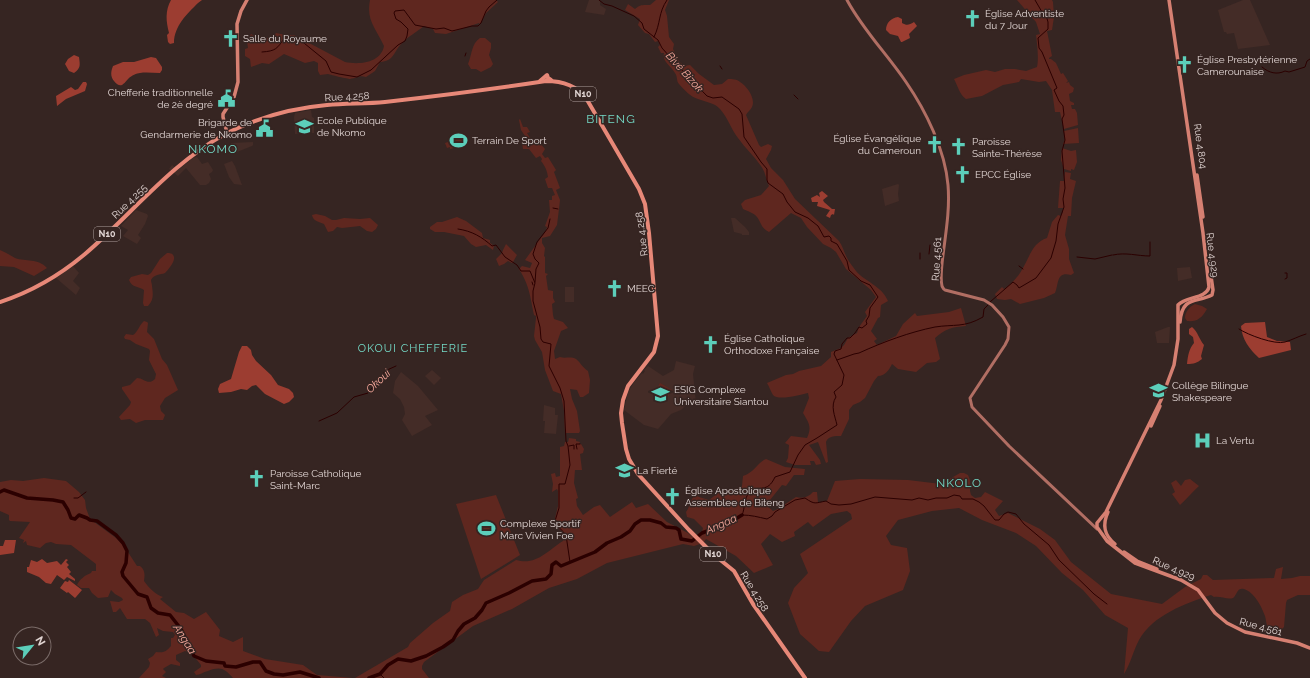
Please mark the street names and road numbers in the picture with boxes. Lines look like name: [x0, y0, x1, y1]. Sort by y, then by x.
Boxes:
road number: N10: [570, 87, 596, 101]
street label: Rue 4.258: [324, 90, 370, 103]
street label: Rue 4.804: [1192, 123, 1209, 170]
street label: Rue 4.255: [110, 182, 149, 221]
street label: Rue 4.258: [633, 211, 650, 257]
road number: N10: [94, 227, 120, 241]
street label: Rue 4.929: [1204, 232, 1221, 278]
street label: Rue 4.561: [930, 236, 943, 281]
road number: N10: [700, 547, 726, 561]
street label: Rue 4.929: [1151, 555, 1197, 582]
street label: Rue 4.258: [738, 569, 771, 613]
street label: Rue 4.561: [1238, 615, 1284, 638]

